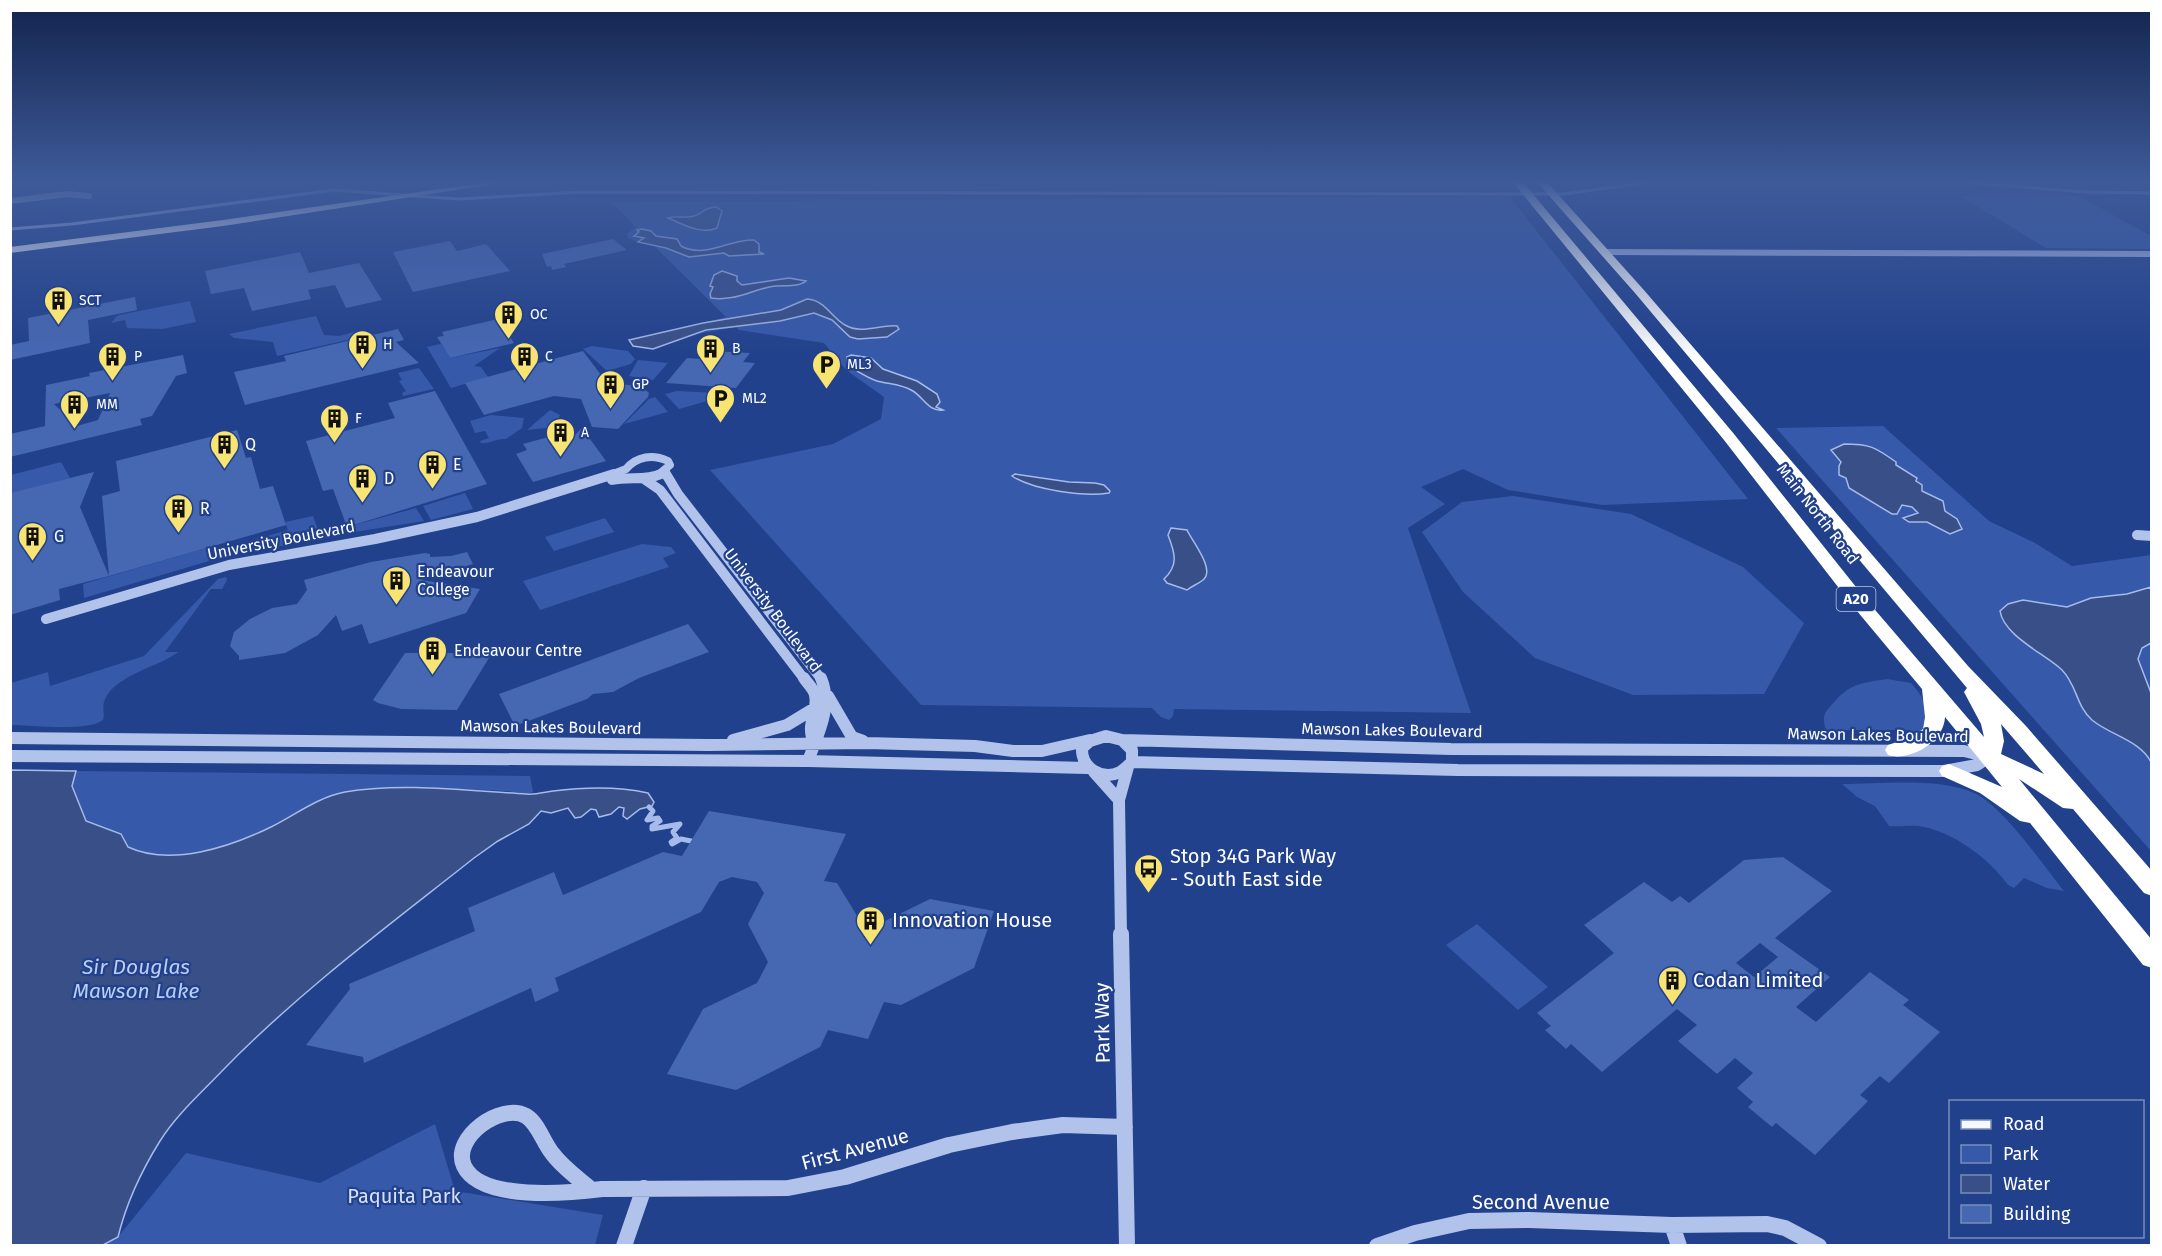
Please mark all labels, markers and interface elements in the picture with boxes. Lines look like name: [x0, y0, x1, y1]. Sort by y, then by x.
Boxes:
building icon: SCT: [42, 284, 74, 326]
place label: SCT: [79, 292, 102, 309]
building icon: OC: [493, 298, 525, 340]
place label: OC: [530, 306, 548, 323]
building icon: H: [346, 328, 378, 370]
building icon: B: [695, 332, 727, 374]
place label: H: [383, 336, 393, 353]
building icon: P: [97, 340, 129, 382]
building icon: C: [508, 340, 540, 382]
place label: B: [732, 340, 741, 357]
place label: P: [134, 348, 142, 365]
place label: C: [545, 348, 553, 365]
parking icon: ML3: [810, 348, 842, 390]
place label: ML3: [847, 356, 872, 373]
building icon: GP: [595, 368, 627, 410]
place label: GP: [632, 376, 649, 393]
parking icon: ML2: [705, 382, 737, 424]
building icon: MM: [59, 388, 91, 430]
place label: ML2: [742, 390, 767, 407]
place label: MM: [96, 396, 118, 413]
building icon: F: [318, 402, 350, 444]
place label: F: [355, 410, 362, 427]
building icon: A: [544, 416, 576, 458]
place label: A: [581, 424, 589, 441]
building icon: Q: [208, 428, 240, 470]
place label: Q: [245, 435, 256, 454]
building icon: E: [416, 448, 448, 490]
place label: E: [453, 455, 462, 474]
street label: Main North Road: [1773, 460, 1863, 568]
building icon: D: [347, 462, 379, 504]
place label: D: [384, 469, 394, 488]
building icon: R: [163, 492, 195, 534]
place label: R: [200, 499, 210, 518]
street label: University Boulevard: [206, 516, 356, 564]
building icon: G: [17, 520, 49, 562]
place label: G: [54, 527, 64, 546]
street label: University Boulevard: [720, 544, 826, 676]
place label: Endeavour College: [417, 562, 495, 599]
building icon: Endeavour College: [380, 564, 412, 606]
road number: A20: [1836, 587, 1876, 611]
building icon: Endeavour Centre: [417, 634, 449, 676]
place label: Endeavour Centre: [454, 641, 582, 660]
street label: Mawson Lakes Boulevard: [460, 716, 642, 738]
street label: Mawson Lakes Boulevard: [1301, 719, 1483, 741]
street label: Mawson Lakes Boulevard: [1787, 724, 1969, 746]
place label: Stop 34G Park Way - South East side: [1170, 844, 1336, 891]
bus stop icon: Stop 34G Park Way - South East side: [1133, 852, 1165, 894]
building icon: Innovation House: [855, 904, 887, 946]
place label: Innovation House: [892, 908, 1052, 932]
water label: Sir Douglas Mawson Lake: [73, 954, 199, 1004]
building icon: Codan Limited: [1656, 964, 1688, 1006]
place label: Codan Limited: [1693, 968, 1824, 992]
street label: Park Way: [1089, 982, 1115, 1064]
legend: [1949, 1100, 2144, 1238]
text: Road: [2003, 1113, 2045, 1135]
street label: First Avenue: [799, 1123, 911, 1175]
text: Park: [2003, 1143, 2039, 1165]
text: Water: [2003, 1173, 2050, 1195]
park label: Paquita Park: [347, 1184, 461, 1208]
street label: Second Avenue: [1472, 1190, 1610, 1214]
text: Building: [2003, 1203, 2071, 1225]

